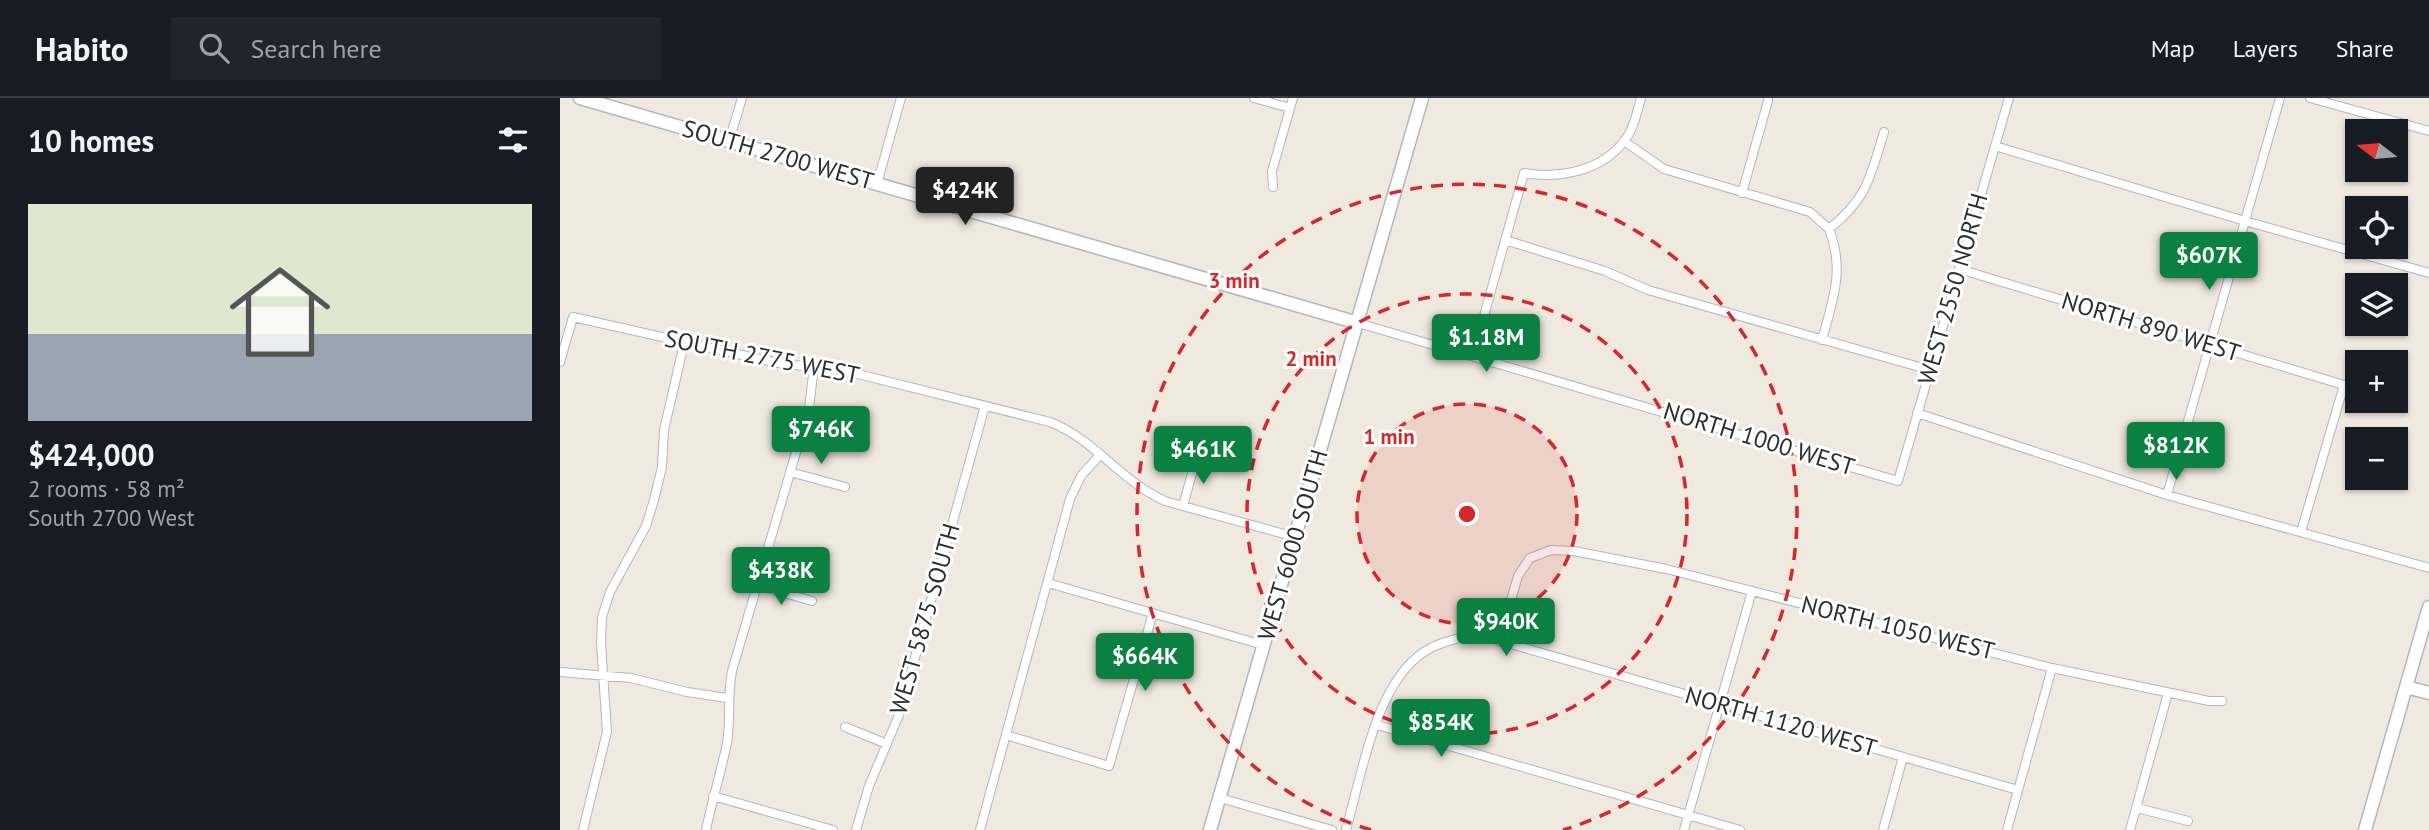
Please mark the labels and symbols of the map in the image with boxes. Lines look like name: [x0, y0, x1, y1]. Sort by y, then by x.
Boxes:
street label: SOUTH 2700 WEST: [679, 112, 877, 197]
north arrow: [2345, 119, 2408, 182]
pin: $424K: [916, 167, 1014, 227]
street label: WEST 2550 NORTH: [1910, 190, 1995, 388]
pin: $607K: [2160, 232, 2258, 292]
text: 3 min: [1208, 267, 1260, 294]
street label: NORTH 890 WEST: [2058, 285, 2244, 368]
pin: $1.18M: [1429, 314, 1543, 374]
street label: SOUTH 2775 WEST: [662, 322, 862, 391]
text: 2 min: [1285, 345, 1337, 372]
street label: NORTH 1000 WEST: [1660, 395, 1859, 482]
pin: $746K: [772, 406, 870, 466]
pin: $812K: [2127, 422, 2225, 482]
text: 1 min: [1363, 423, 1415, 450]
pin: $461K: [1154, 426, 1252, 486]
street label: WEST 6000 SOUTH: [1250, 446, 1335, 644]
centre of rings: [1455, 502, 1479, 526]
street label: WEST 5875 SOUTH: [882, 520, 967, 718]
pin: $438K: [732, 547, 830, 607]
street label: NORTH 1050 WEST: [1798, 588, 1998, 667]
pin: $940K: [1457, 598, 1555, 658]
pin: $664K: [1096, 634, 1194, 693]
street label: NORTH 1120 WEST: [1682, 679, 1881, 764]
pin: $854K: [1392, 700, 1490, 759]

